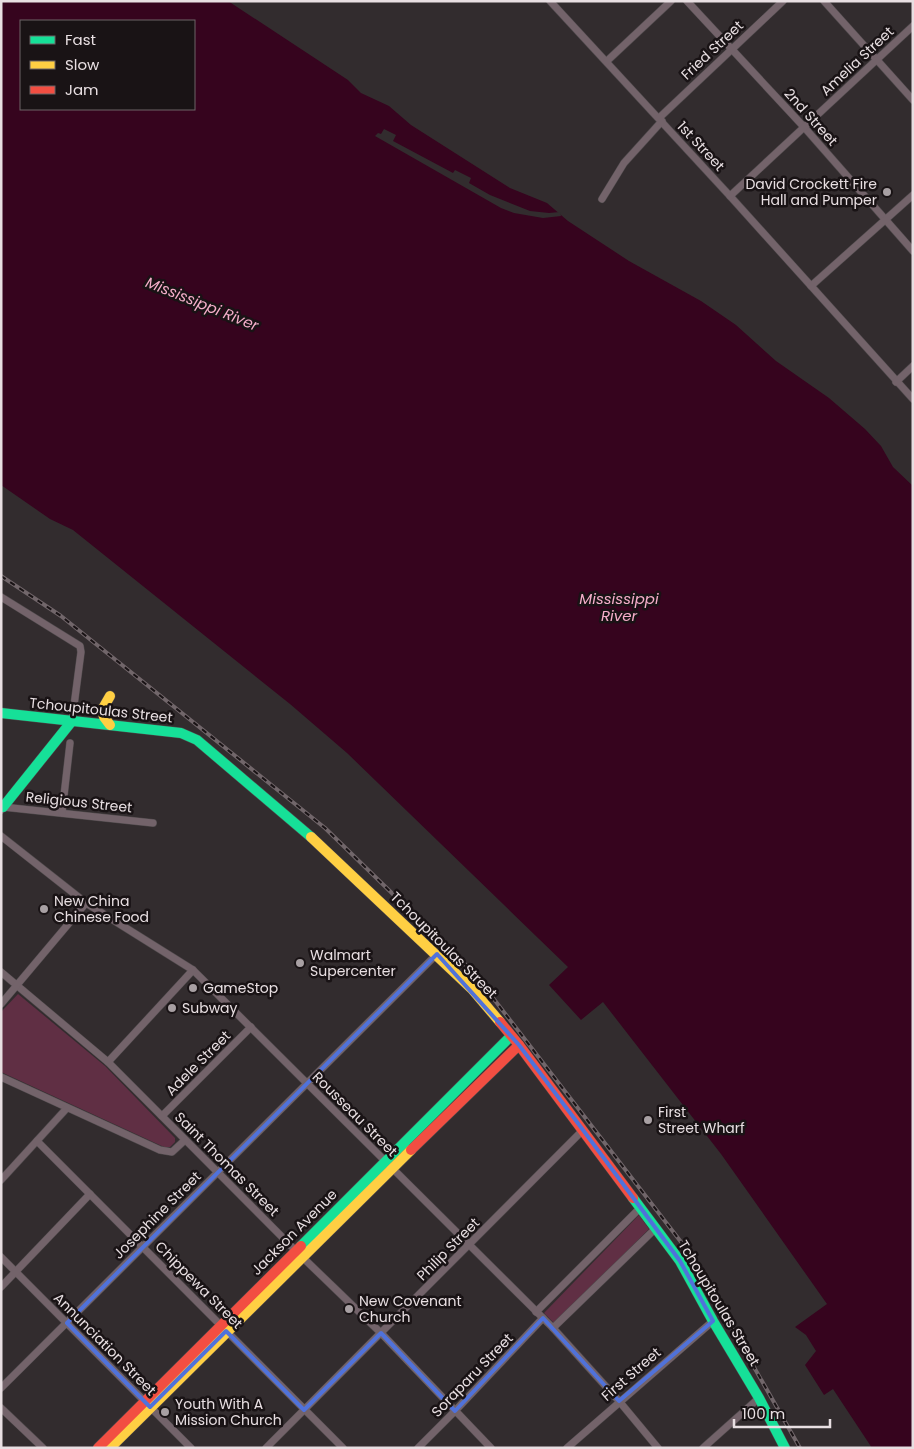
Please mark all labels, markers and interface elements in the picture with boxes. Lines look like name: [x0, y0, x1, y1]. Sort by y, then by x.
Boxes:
street label: Fried Street: [676, 16, 748, 84]
legend: [20, 20, 195, 110]
street label: Amelia Street: [816, 22, 898, 100]
text: Fast: [65, 29, 96, 50]
text: Slow: [65, 54, 100, 75]
text: Jam: [65, 79, 99, 100]
street label: 2nd Street: [780, 84, 842, 150]
street label: 1st Street: [673, 117, 729, 175]
place label: David Crockett Fire Hall and Pumper: [745, 174, 877, 210]
marker: David Crockett Fire Hall and Pumper: [881, 186, 893, 198]
water label: Mississippi River: [143, 271, 262, 336]
water label: Mississippi River: [579, 588, 659, 626]
street label: Tchoupitoulas Street: [28, 693, 174, 727]
street label: Religious Street: [25, 786, 133, 818]
street label: Tchoupitoulas Street: [386, 887, 502, 1003]
place label: New China Chinese Food: [54, 891, 149, 927]
marker: New China Chinese Food: [38, 903, 50, 915]
place label: Walmart Supercenter: [310, 945, 396, 981]
marker: Walmart Supercenter: [294, 957, 306, 969]
place label: GameStop: [203, 978, 278, 998]
marker: GameStop: [187, 982, 199, 994]
place label: Subway: [182, 998, 238, 1018]
marker: Subway: [166, 1002, 178, 1014]
street label: Adele Street: [161, 1026, 235, 1100]
street label: Rousseau Street: [308, 1067, 402, 1161]
place label: First Street Wharf: [658, 1102, 745, 1138]
street label: Saint Thomas Street: [170, 1107, 284, 1221]
marker: First Street Wharf: [642, 1114, 654, 1126]
street label: Josephine Street: [109, 1167, 205, 1263]
street label: Jackson Avenue: [247, 1184, 342, 1279]
street label: Philip Street: [412, 1213, 484, 1285]
street label: Tchoupitoulas Street: [673, 1236, 765, 1370]
street label: Chippewa Street: [151, 1237, 247, 1333]
street label: Annunciation Street: [49, 1288, 161, 1400]
place label: New Covenant Church: [359, 1291, 462, 1327]
marker: New Covenant Church: [343, 1303, 355, 1315]
street label: Soraparu Street: [427, 1329, 517, 1421]
street label: First Street: [597, 1343, 665, 1405]
place label: Youth With A Mission Church: [175, 1394, 282, 1430]
scale bar: [734, 1396, 830, 1428]
text: 100 m: [742, 1403, 785, 1424]
marker: Youth With A Mission Church: [159, 1406, 171, 1418]

